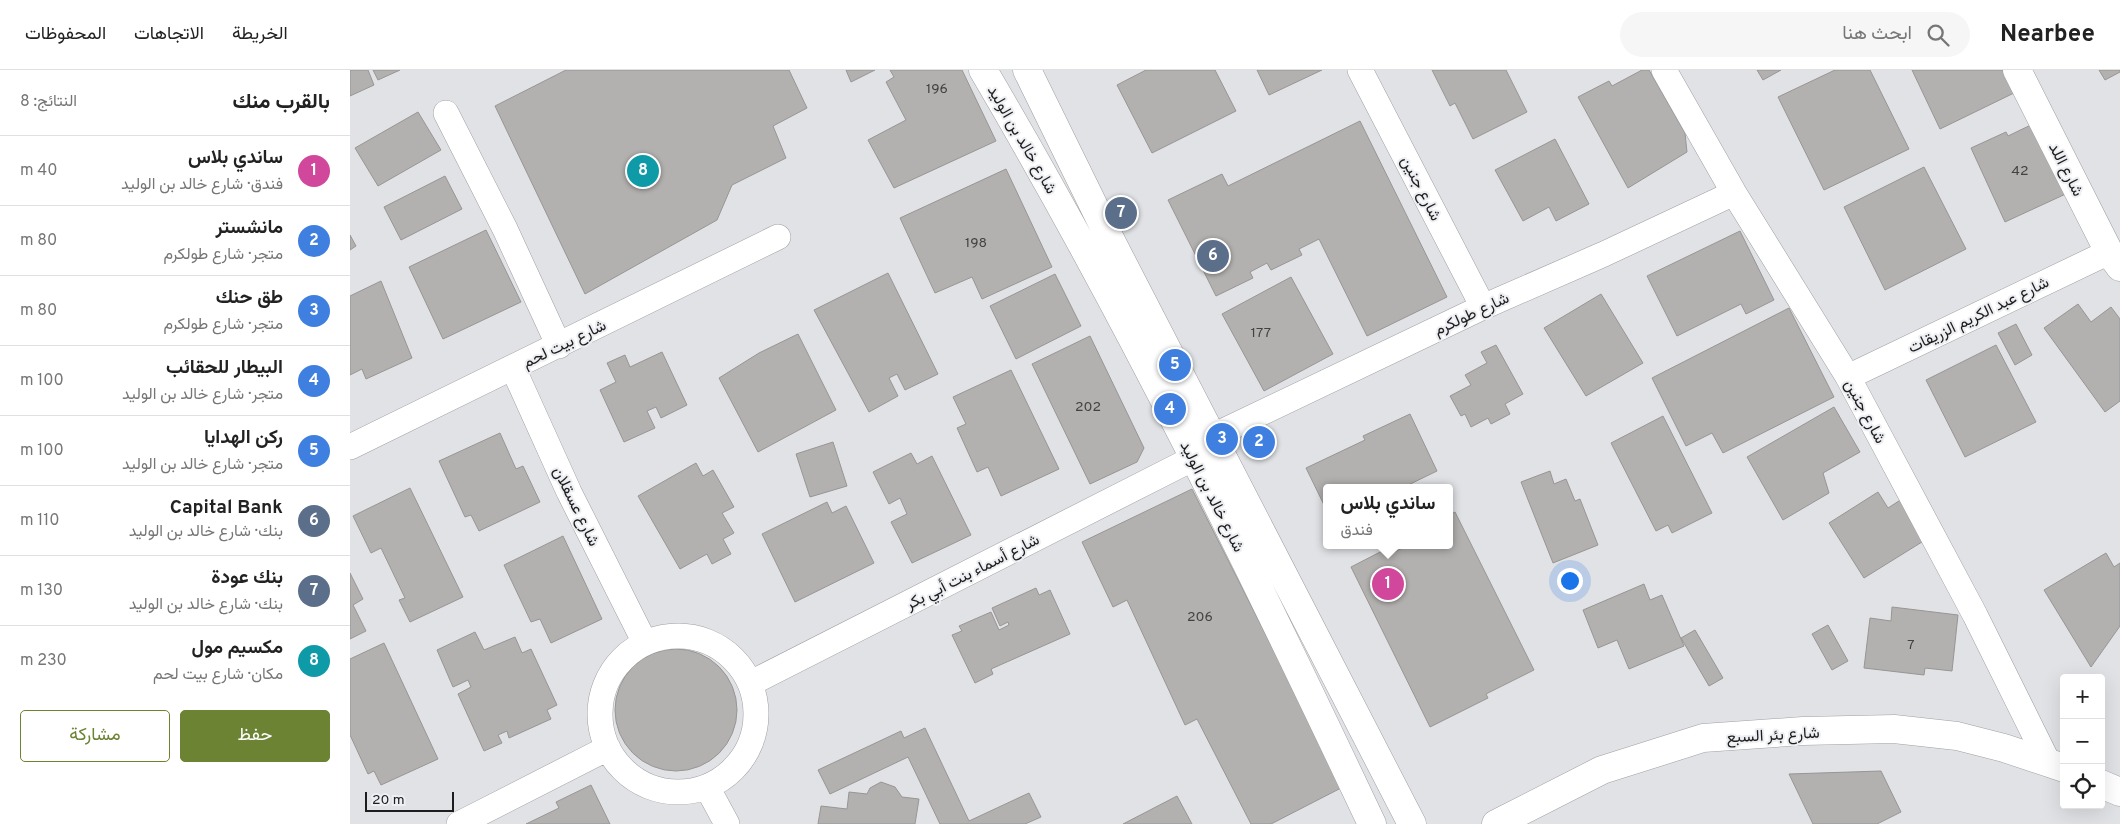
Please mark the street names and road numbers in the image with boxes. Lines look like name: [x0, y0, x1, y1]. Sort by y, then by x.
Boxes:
street label: شارع خالد بن الوليد: [982, 82, 1060, 198]
street label: شارع اللد: [2043, 140, 2087, 200]
street label: شارع جنين: [1395, 153, 1445, 225]
street label: شارع عبد الكريم الزريقات: [1905, 273, 2053, 359]
street label: شارع طولكرم: [1431, 289, 1513, 341]
street label: شارع بيت لحم: [520, 316, 610, 374]
street label: شارع جنين: [1839, 376, 1889, 448]
street label: شارع خالد بن الوليد: [1175, 438, 1248, 556]
street label: شارع عسقلان: [547, 464, 603, 550]
street label: شارع أسماء بنت أبي بكر: [902, 530, 1044, 617]
street label: شارع بئر السبع: [1726, 724, 1820, 748]

